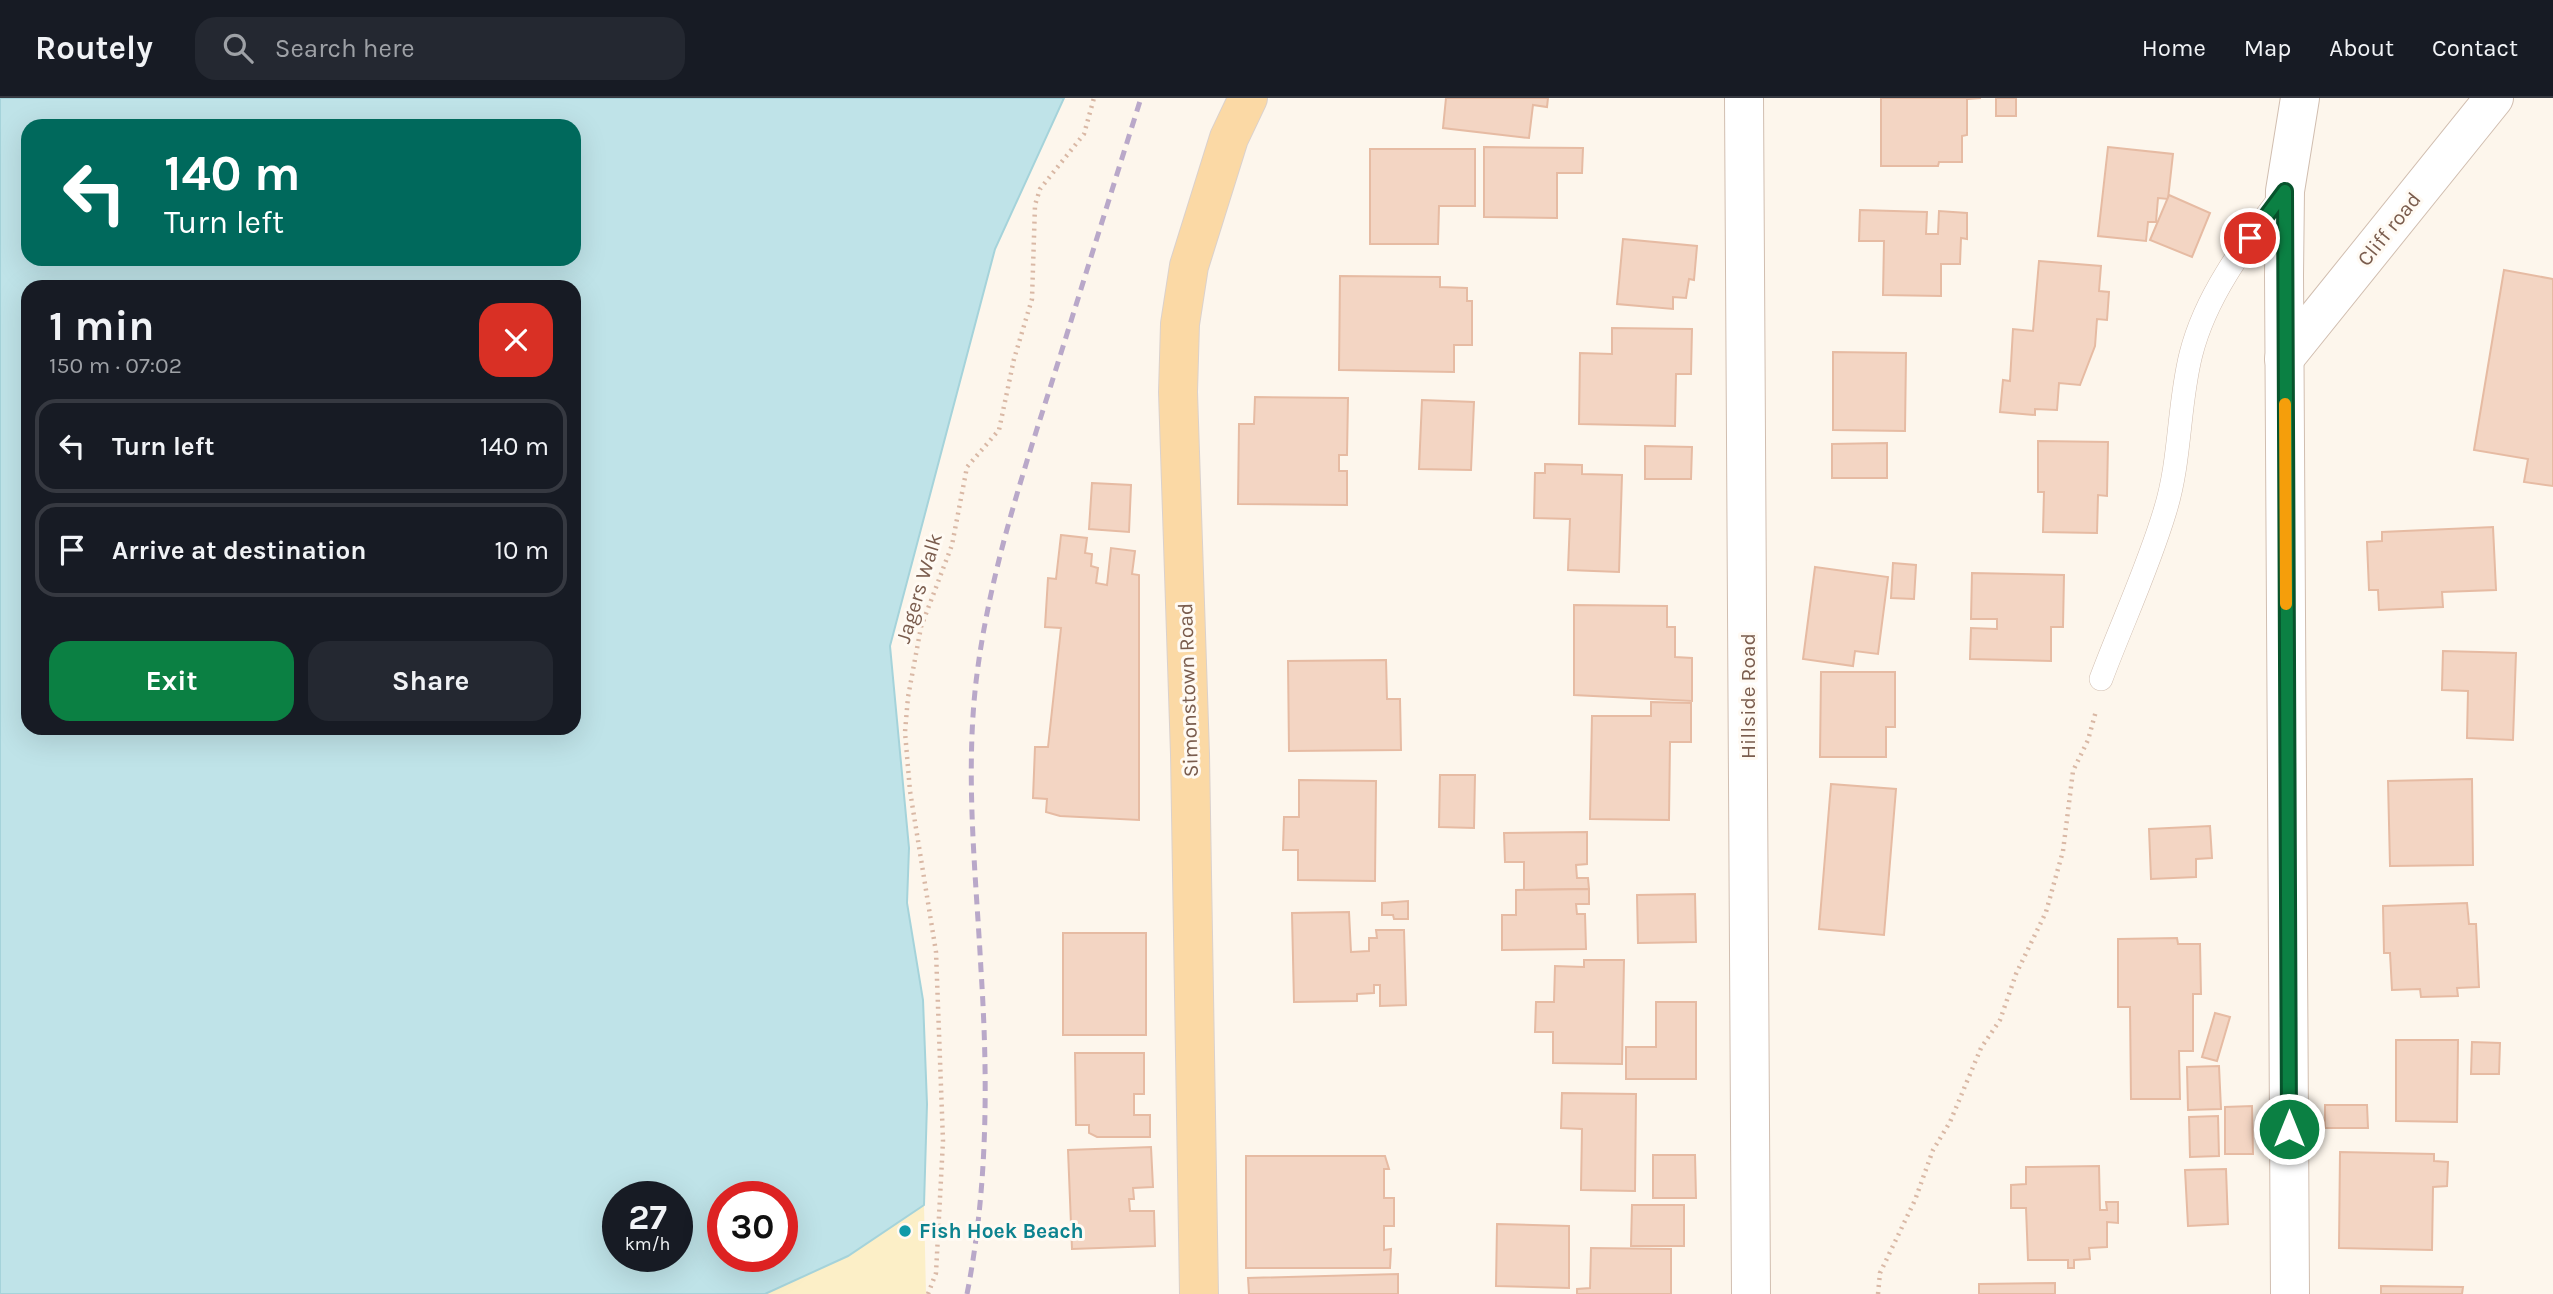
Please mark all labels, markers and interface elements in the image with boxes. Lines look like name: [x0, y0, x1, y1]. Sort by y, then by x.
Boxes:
search box: [195, 17, 685, 80]
text: Routely: [35, 29, 153, 67]
icon: search: [219, 29, 257, 67]
text: Search here: [275, 33, 415, 64]
text: Home: [2142, 34, 2206, 62]
text: Map: [2244, 34, 2291, 62]
text: About: [2329, 34, 2394, 62]
text: Contact: [2432, 34, 2518, 62]
text: 140 m: [164, 145, 301, 202]
icon: left: [49, 147, 140, 238]
street label: Cliff road: [2352, 187, 2426, 271]
text: Turn left: [164, 204, 284, 241]
pin: [2220, 208, 2280, 268]
icon: arrive: [2231, 219, 2269, 257]
text: 1 min: [49, 301, 154, 351]
button: close: [479, 303, 553, 377]
text: 150 m · 07:02: [49, 352, 182, 379]
icon: left: [53, 427, 91, 465]
text: Turn left: [112, 431, 214, 462]
text: 140 m: [480, 431, 549, 462]
street label: Jagers Walk: [891, 530, 947, 646]
icon: arrive: [53, 531, 91, 569]
text: Arrive at destination: [112, 535, 366, 566]
text: 10 m: [494, 535, 549, 566]
street label: Simonstown Road: [1173, 602, 1203, 778]
street label: Hillside Road: [1736, 633, 1760, 759]
button: Exit: [49, 641, 294, 721]
button: Share: [308, 641, 553, 721]
position arrow: [2252, 1092, 2326, 1166]
speed limit sign: 30: [707, 1181, 798, 1272]
text: 27: [628, 1197, 667, 1238]
place label: Fish Hoek Beach: [919, 1219, 1084, 1243]
marker: Fish Hoek Beach: [897, 1223, 913, 1239]
text: km/h: [625, 1233, 670, 1255]

